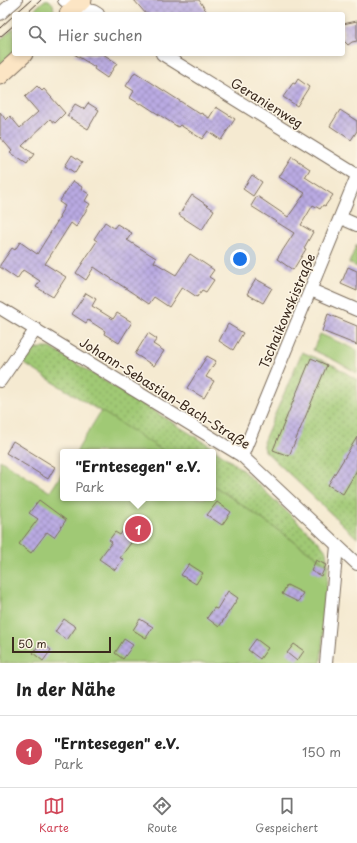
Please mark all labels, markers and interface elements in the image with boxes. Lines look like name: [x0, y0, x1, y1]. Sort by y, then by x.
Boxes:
search box: [12, 12, 345, 56]
icon: search: [26, 23, 48, 45]
text: Hier suchen: [58, 23, 143, 46]
street label: Geranienweg: [227, 73, 307, 132]
your location: [230, 249, 250, 269]
street label: Tschaikowskistraße: [254, 250, 319, 371]
street label: Johann-Sebastian-Bach-Straße: [76, 332, 254, 453]
popup: [60, 449, 216, 501]
text: "Erntesegen" e.V.: [75, 454, 201, 477]
text: Park: [75, 477, 104, 496]
pin: 1: [125, 514, 151, 544]
scale bar: [12, 635, 111, 654]
text: 50 m: [18, 635, 47, 652]
text: In der Nähe: [16, 676, 115, 702]
text: "Erntesegen" e.V.: [54, 731, 180, 754]
text: 1: [26, 742, 32, 761]
text: 150 m: [302, 742, 341, 761]
text: Park: [54, 754, 83, 773]
tab: Karte: [39, 795, 69, 836]
tab: Route: [147, 795, 177, 836]
tab: Gespeichert: [255, 795, 318, 836]

